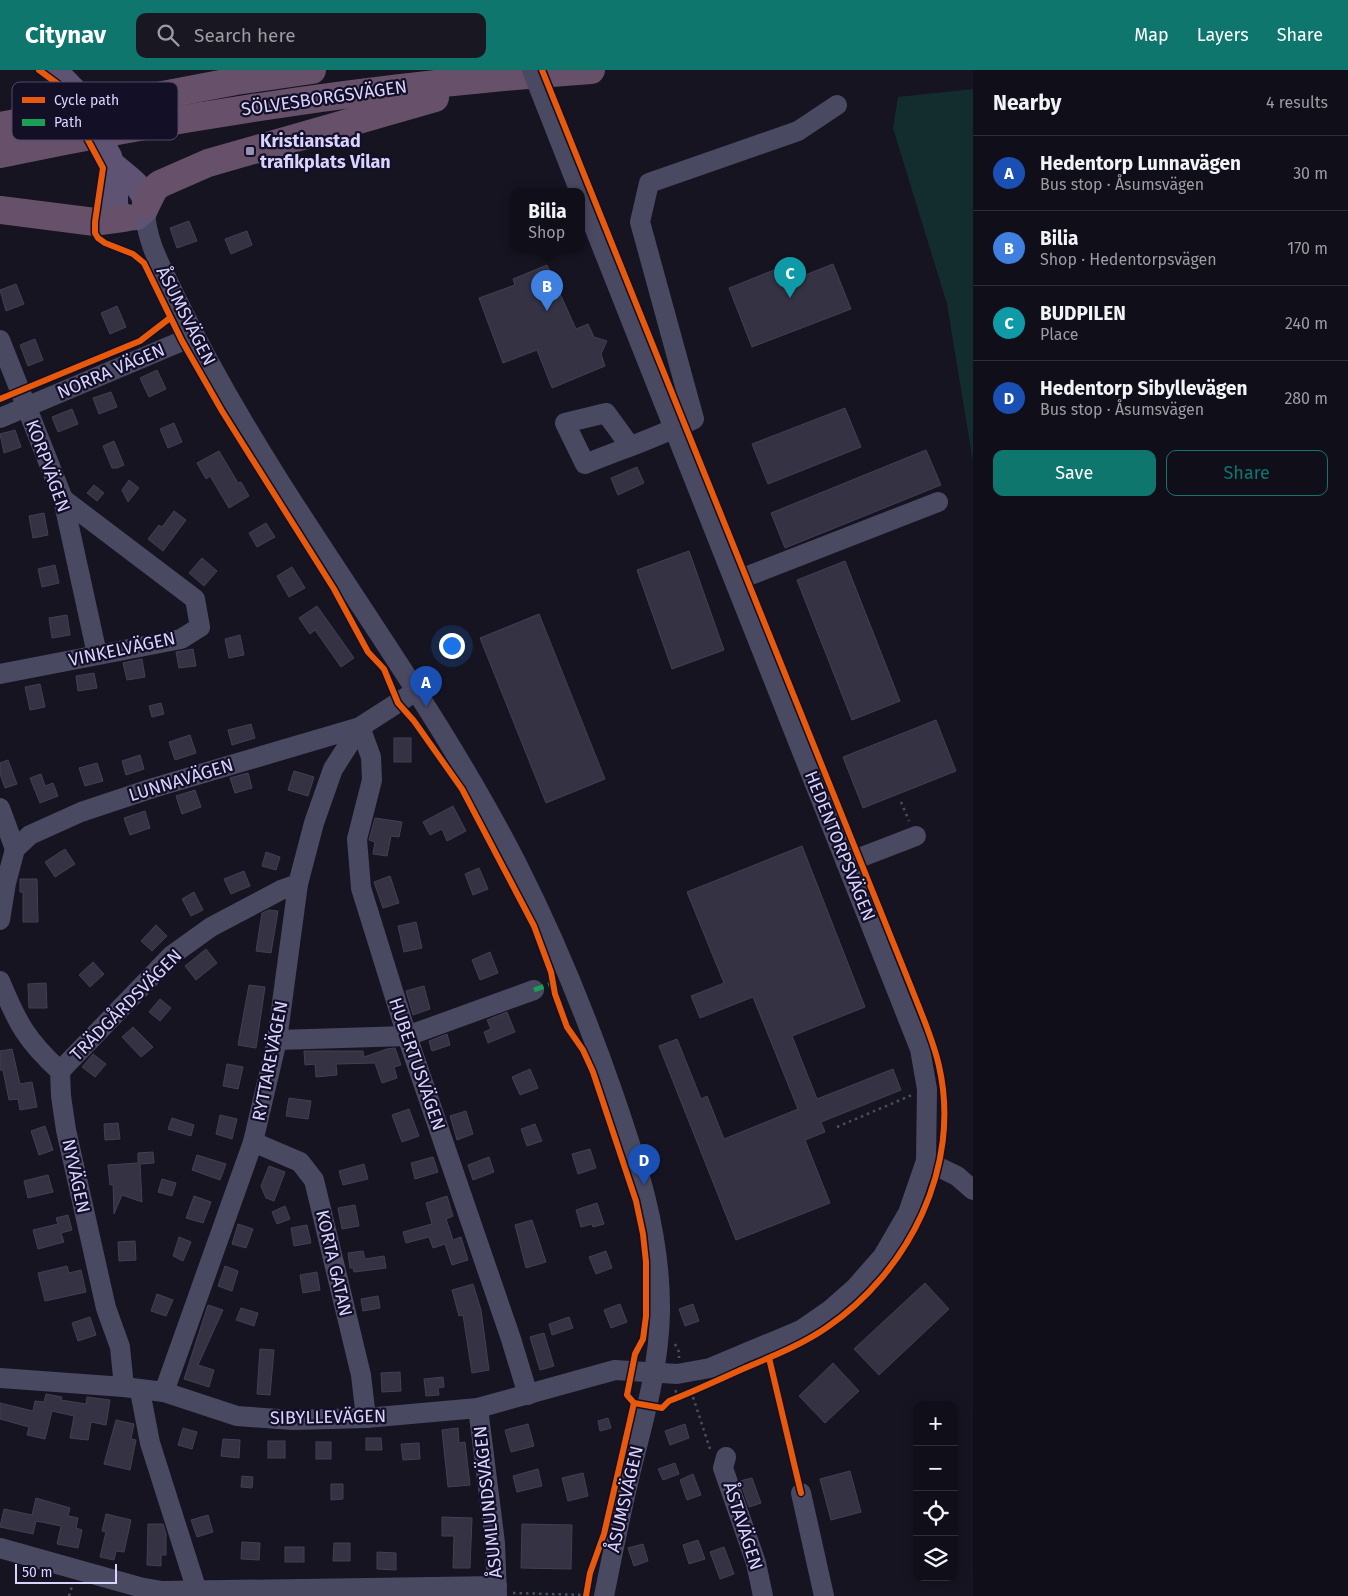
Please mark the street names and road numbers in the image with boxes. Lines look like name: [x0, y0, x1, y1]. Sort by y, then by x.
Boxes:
street label: SÖLVESBORGSVÄGEN: [240, 75, 408, 121]
street label: ÅSUMSVÄGEN: [152, 262, 221, 369]
street label: NORRA VÄGEN: [54, 338, 168, 404]
street label: KORPVÄGEN: [21, 417, 75, 515]
street label: VINKELVÄGEN: [67, 627, 177, 671]
street label: LUNNAVÄGEN: [126, 754, 236, 806]
street label: HEDENTORPSVÄGEN: [800, 768, 880, 924]
street label: TRÄDGÅRDSVÄGEN: [65, 944, 186, 1065]
street label: HUBERTUSVÄGEN: [384, 995, 450, 1133]
street label: RYTTAREVÄGEN: [248, 999, 292, 1123]
street label: NYVÄGEN: [57, 1137, 95, 1215]
street label: KORTA GATAN: [311, 1208, 357, 1318]
street label: SIBYLLEVÄGEN: [270, 1405, 386, 1429]
street label: ÅSUMLUNDSVÄGEN: [468, 1425, 507, 1579]
street label: ÅSUMSVÄGEN: [601, 1443, 648, 1554]
street label: ÅSTAVÄGEN: [718, 1479, 769, 1573]

